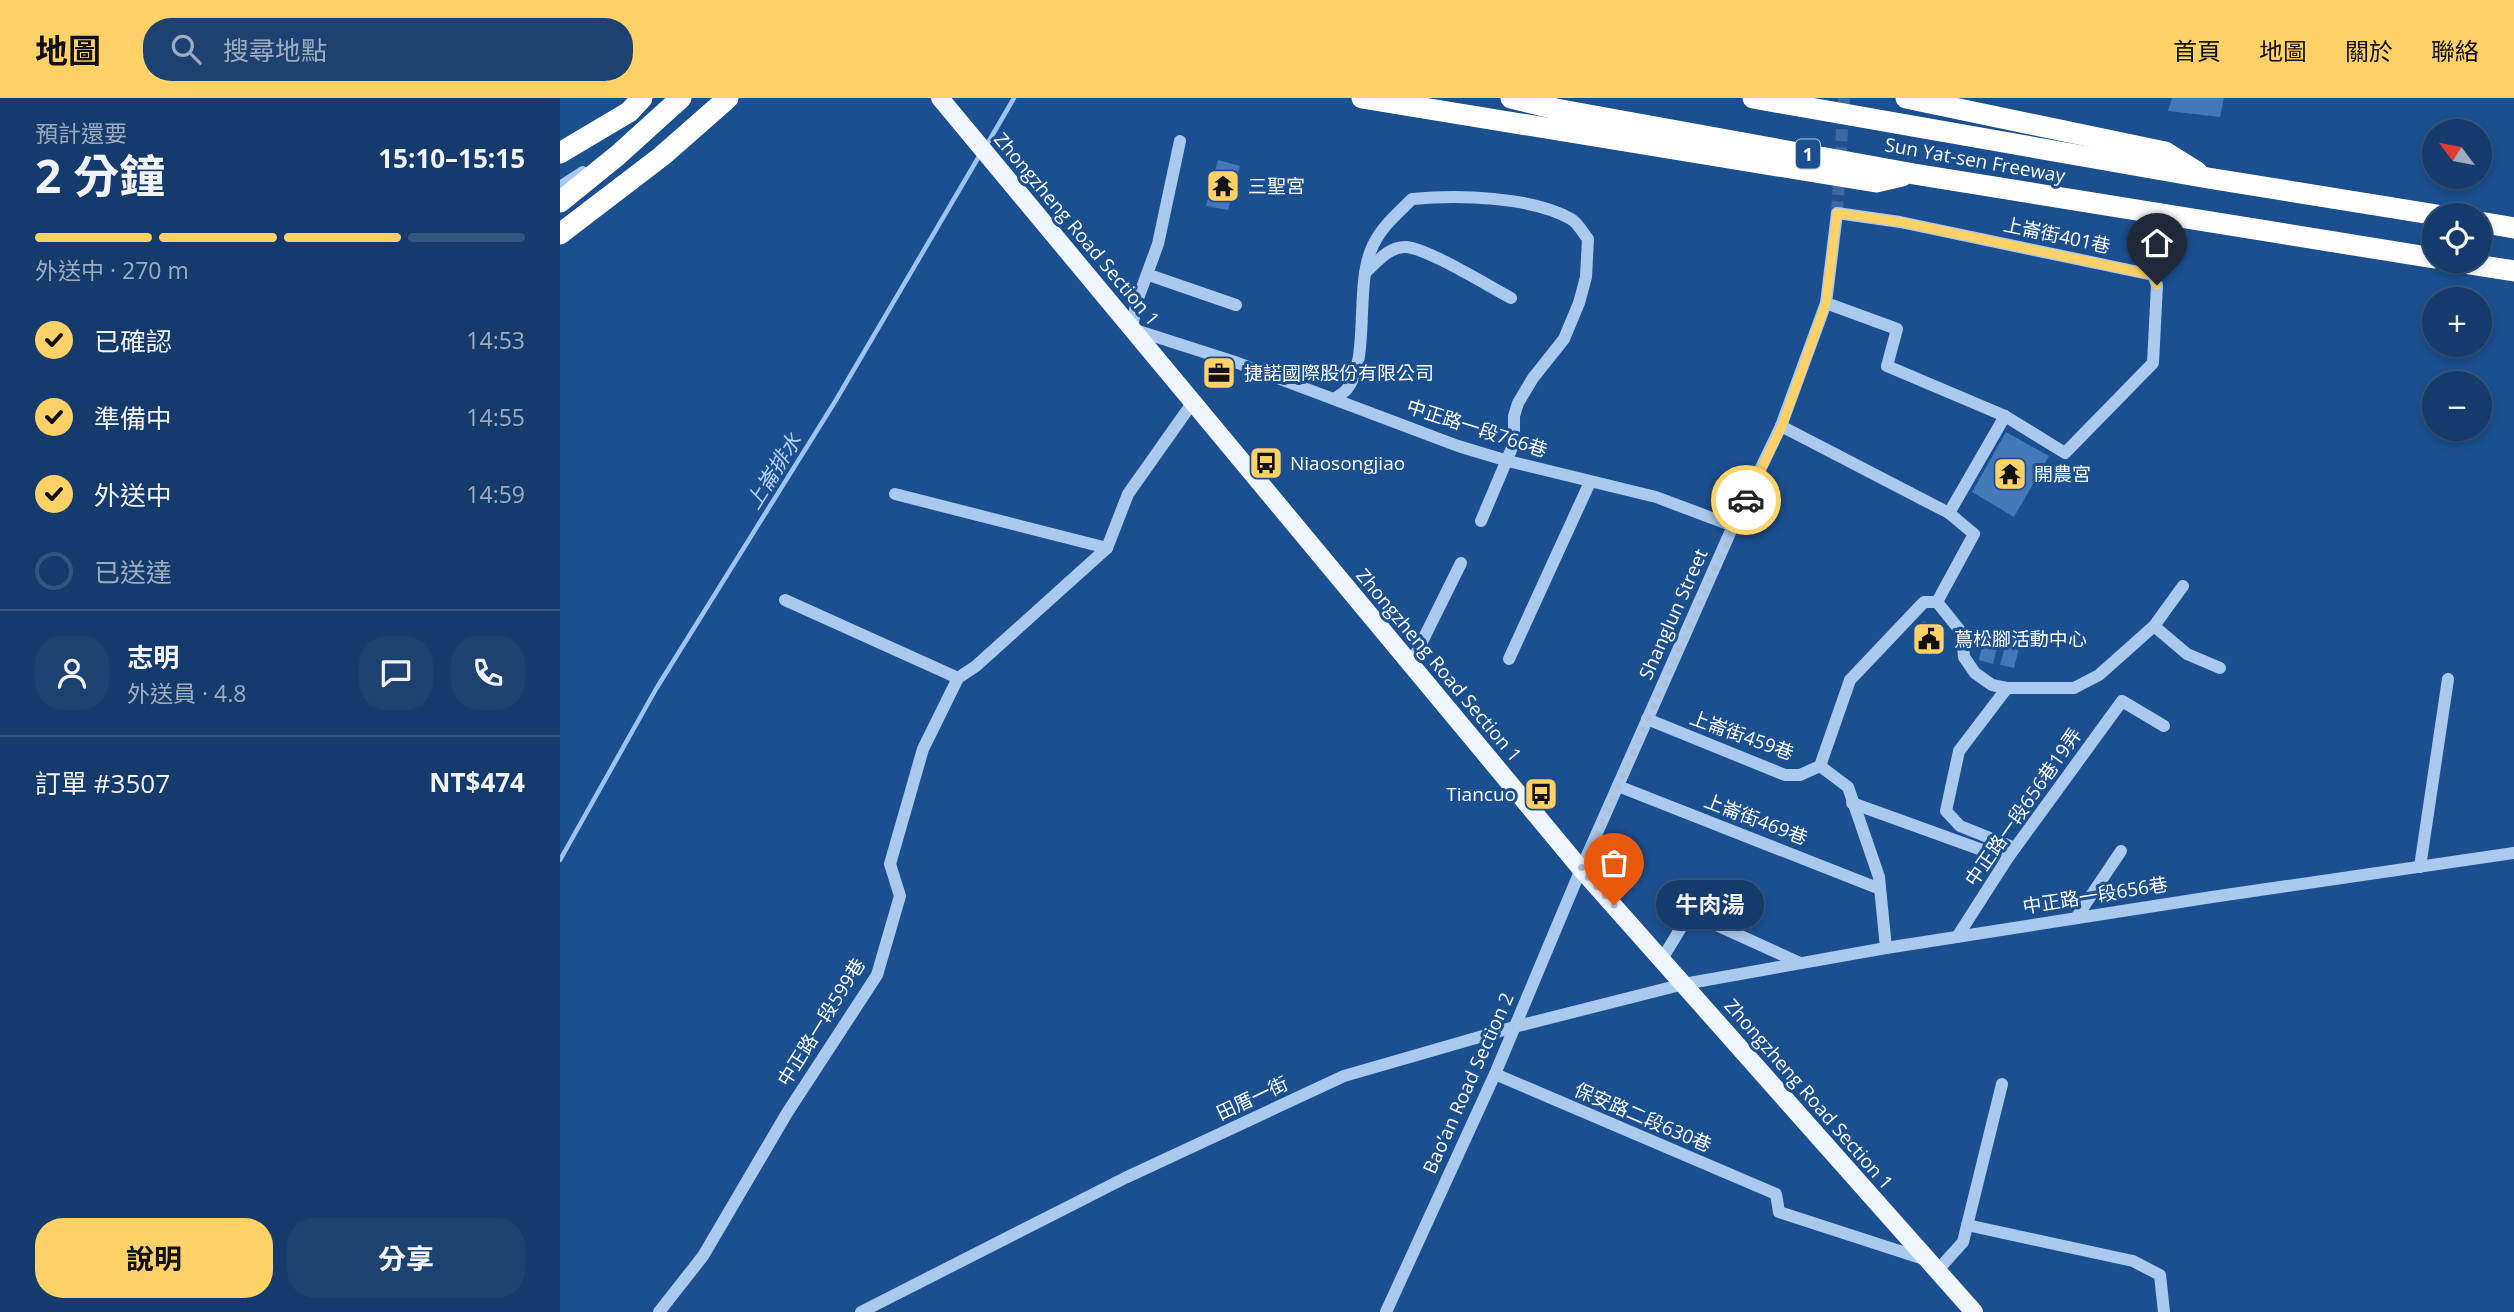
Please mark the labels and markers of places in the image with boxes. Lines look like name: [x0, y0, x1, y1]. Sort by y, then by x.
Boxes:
temple icon: 三聖宮: [1204, 167, 1242, 205]
place label: 三聖宮: [1248, 173, 1305, 199]
pin: [2127, 213, 2187, 285]
office icon: 捷諾國際股份有限公司: [1200, 354, 1238, 392]
place label: 捷諾國際股份有限公司: [1244, 360, 1434, 386]
bus stop icon: Niaosongjiao: [1247, 444, 1285, 482]
place label: Niaosongjiao: [1290, 450, 1405, 476]
temple icon: 開農宮: [1991, 455, 2029, 493]
place label: 開農宮: [2034, 461, 2091, 487]
public building icon: 蔦松腳活動中心: [1910, 620, 1948, 658]
place label: 蔦松腳活動中心: [1954, 626, 2087, 652]
bus stop icon: Tiancuo: [1522, 775, 1560, 813]
place label: Tiancuo: [1446, 781, 1516, 807]
pin: [1584, 833, 1644, 905]
callout: 牛肉湯: [1656, 880, 1764, 930]

